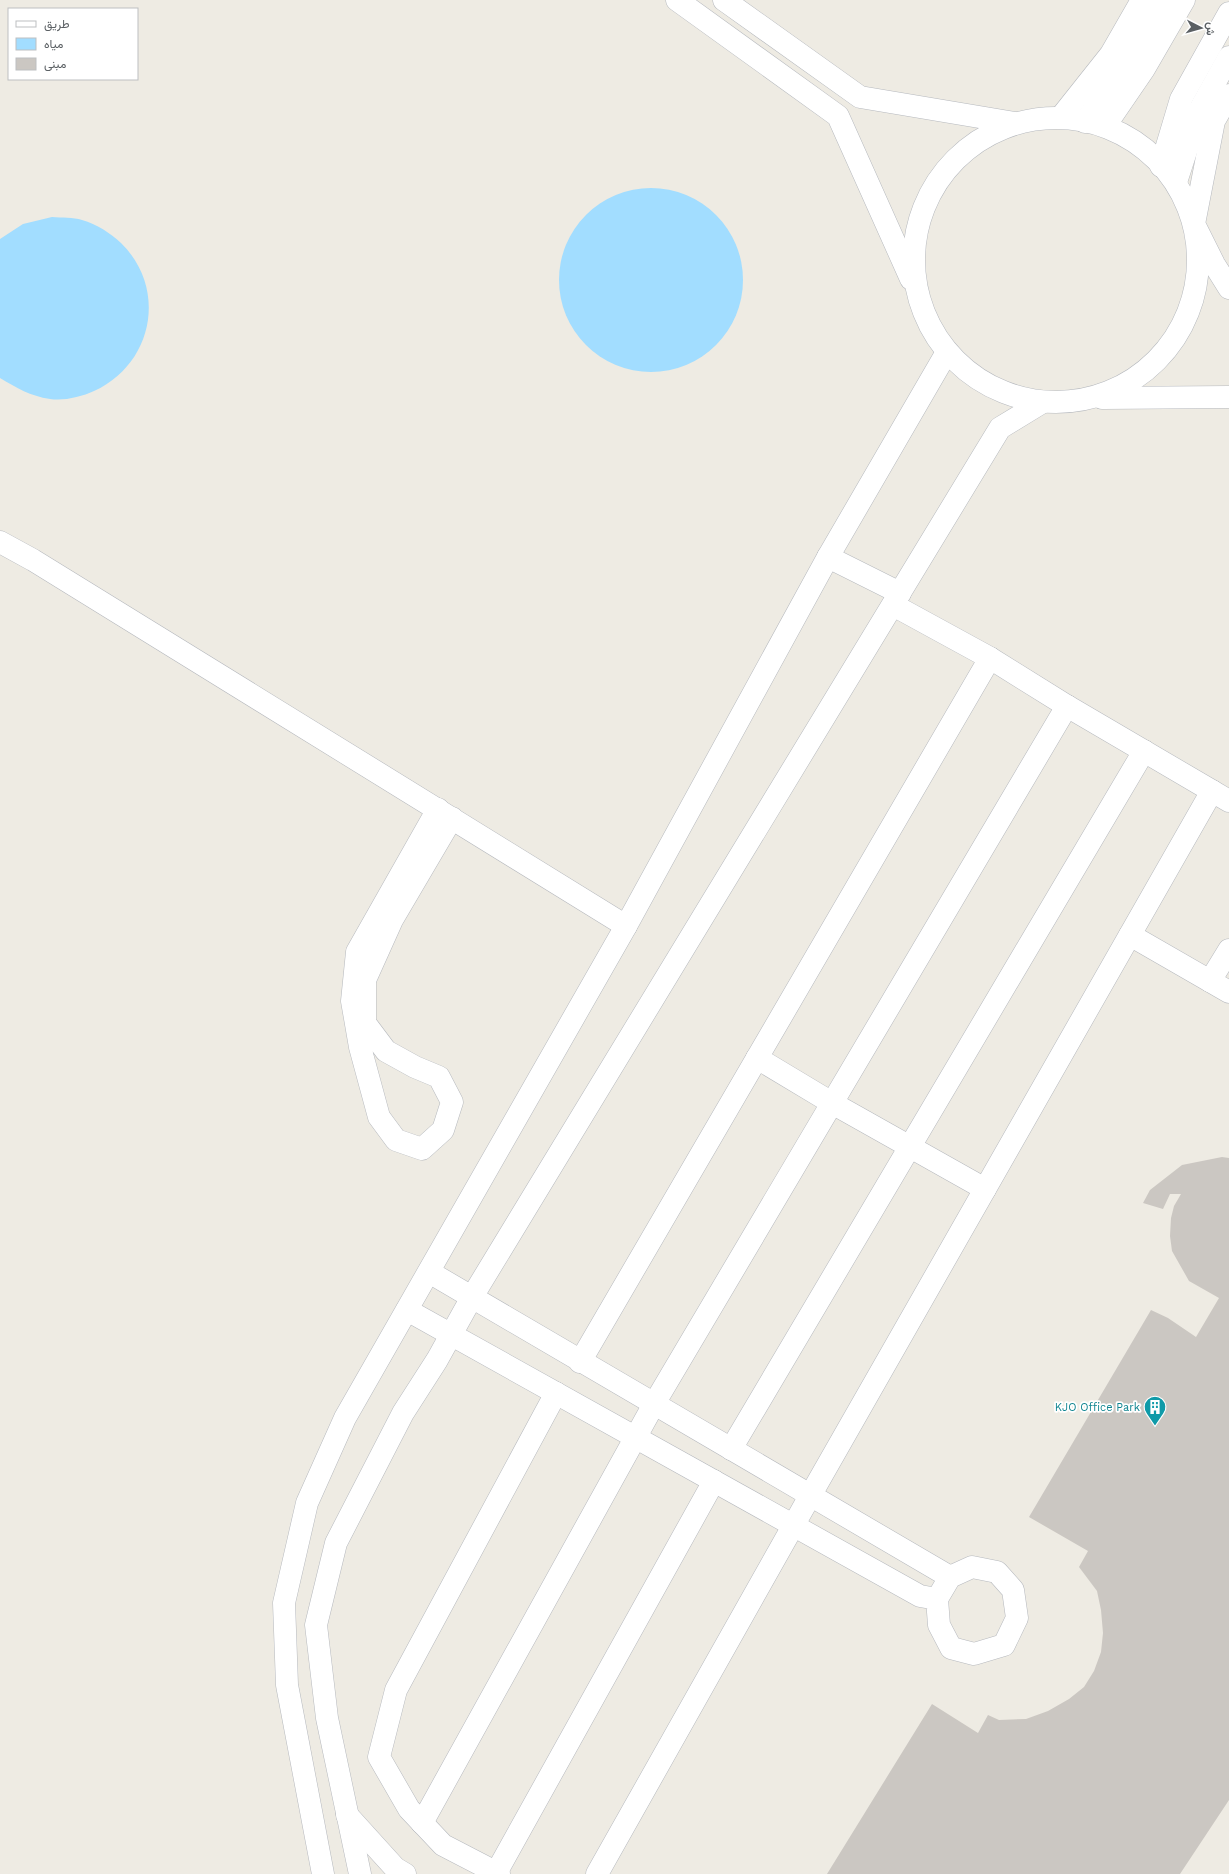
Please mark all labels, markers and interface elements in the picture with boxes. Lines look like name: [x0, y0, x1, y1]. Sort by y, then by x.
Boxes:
legend: [8, 8, 138, 80]
north arrow: [1181, 8, 1221, 48]
text: طريق: [44, 17, 70, 32]
text: ش: [1203, 22, 1218, 36]
text: مياه: [44, 37, 63, 51]
text: مبنى: [44, 57, 66, 72]
building icon: KJO Office Park: [1142, 1394, 1168, 1427]
place label: KJO Office Park: [1055, 1401, 1140, 1414]

